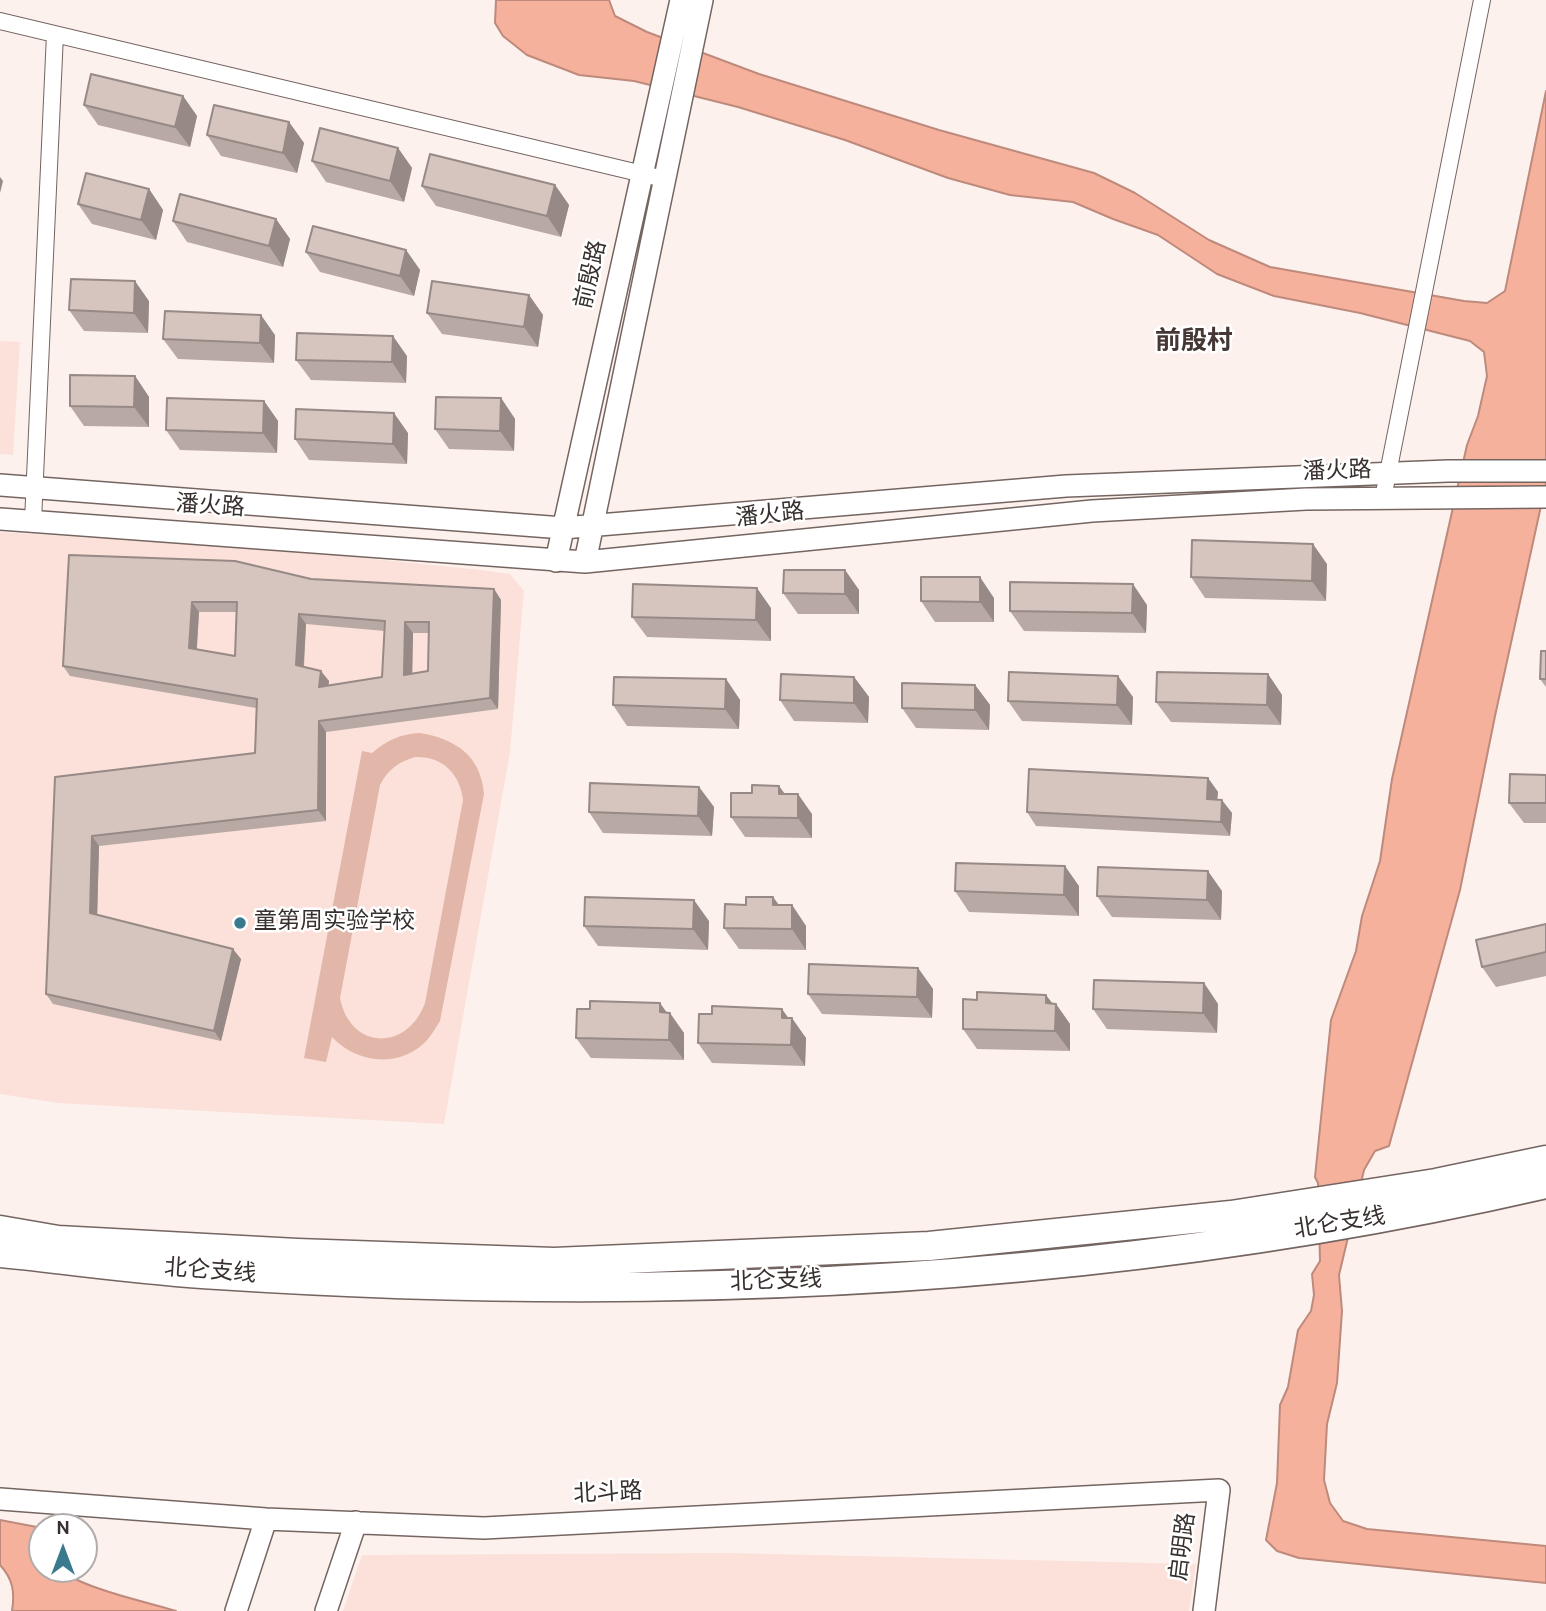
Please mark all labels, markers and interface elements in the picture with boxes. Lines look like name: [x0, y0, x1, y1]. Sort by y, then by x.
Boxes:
street label: 前殷路: [572, 238, 614, 312]
district label: 前殷村: [1155, 328, 1233, 360]
street label: 潘火路: [1302, 458, 1372, 488]
street label: 潘火路: [175, 492, 245, 524]
street label: 潘火路: [734, 500, 806, 534]
place label: 童第周实验学校: [254, 909, 415, 937]
marker: 童第周实验学校: [232, 915, 248, 931]
street label: 北仑支线: [1292, 1204, 1388, 1246]
street label: 北仑支线: [163, 1256, 257, 1290]
street label: 北仑支线: [730, 1268, 822, 1298]
street label: 北斗路: [573, 1479, 643, 1511]
street label: 启明路: [1167, 1511, 1203, 1583]
north arrow: [28, 1513, 98, 1583]
text: N: [56, 1517, 70, 1541]

